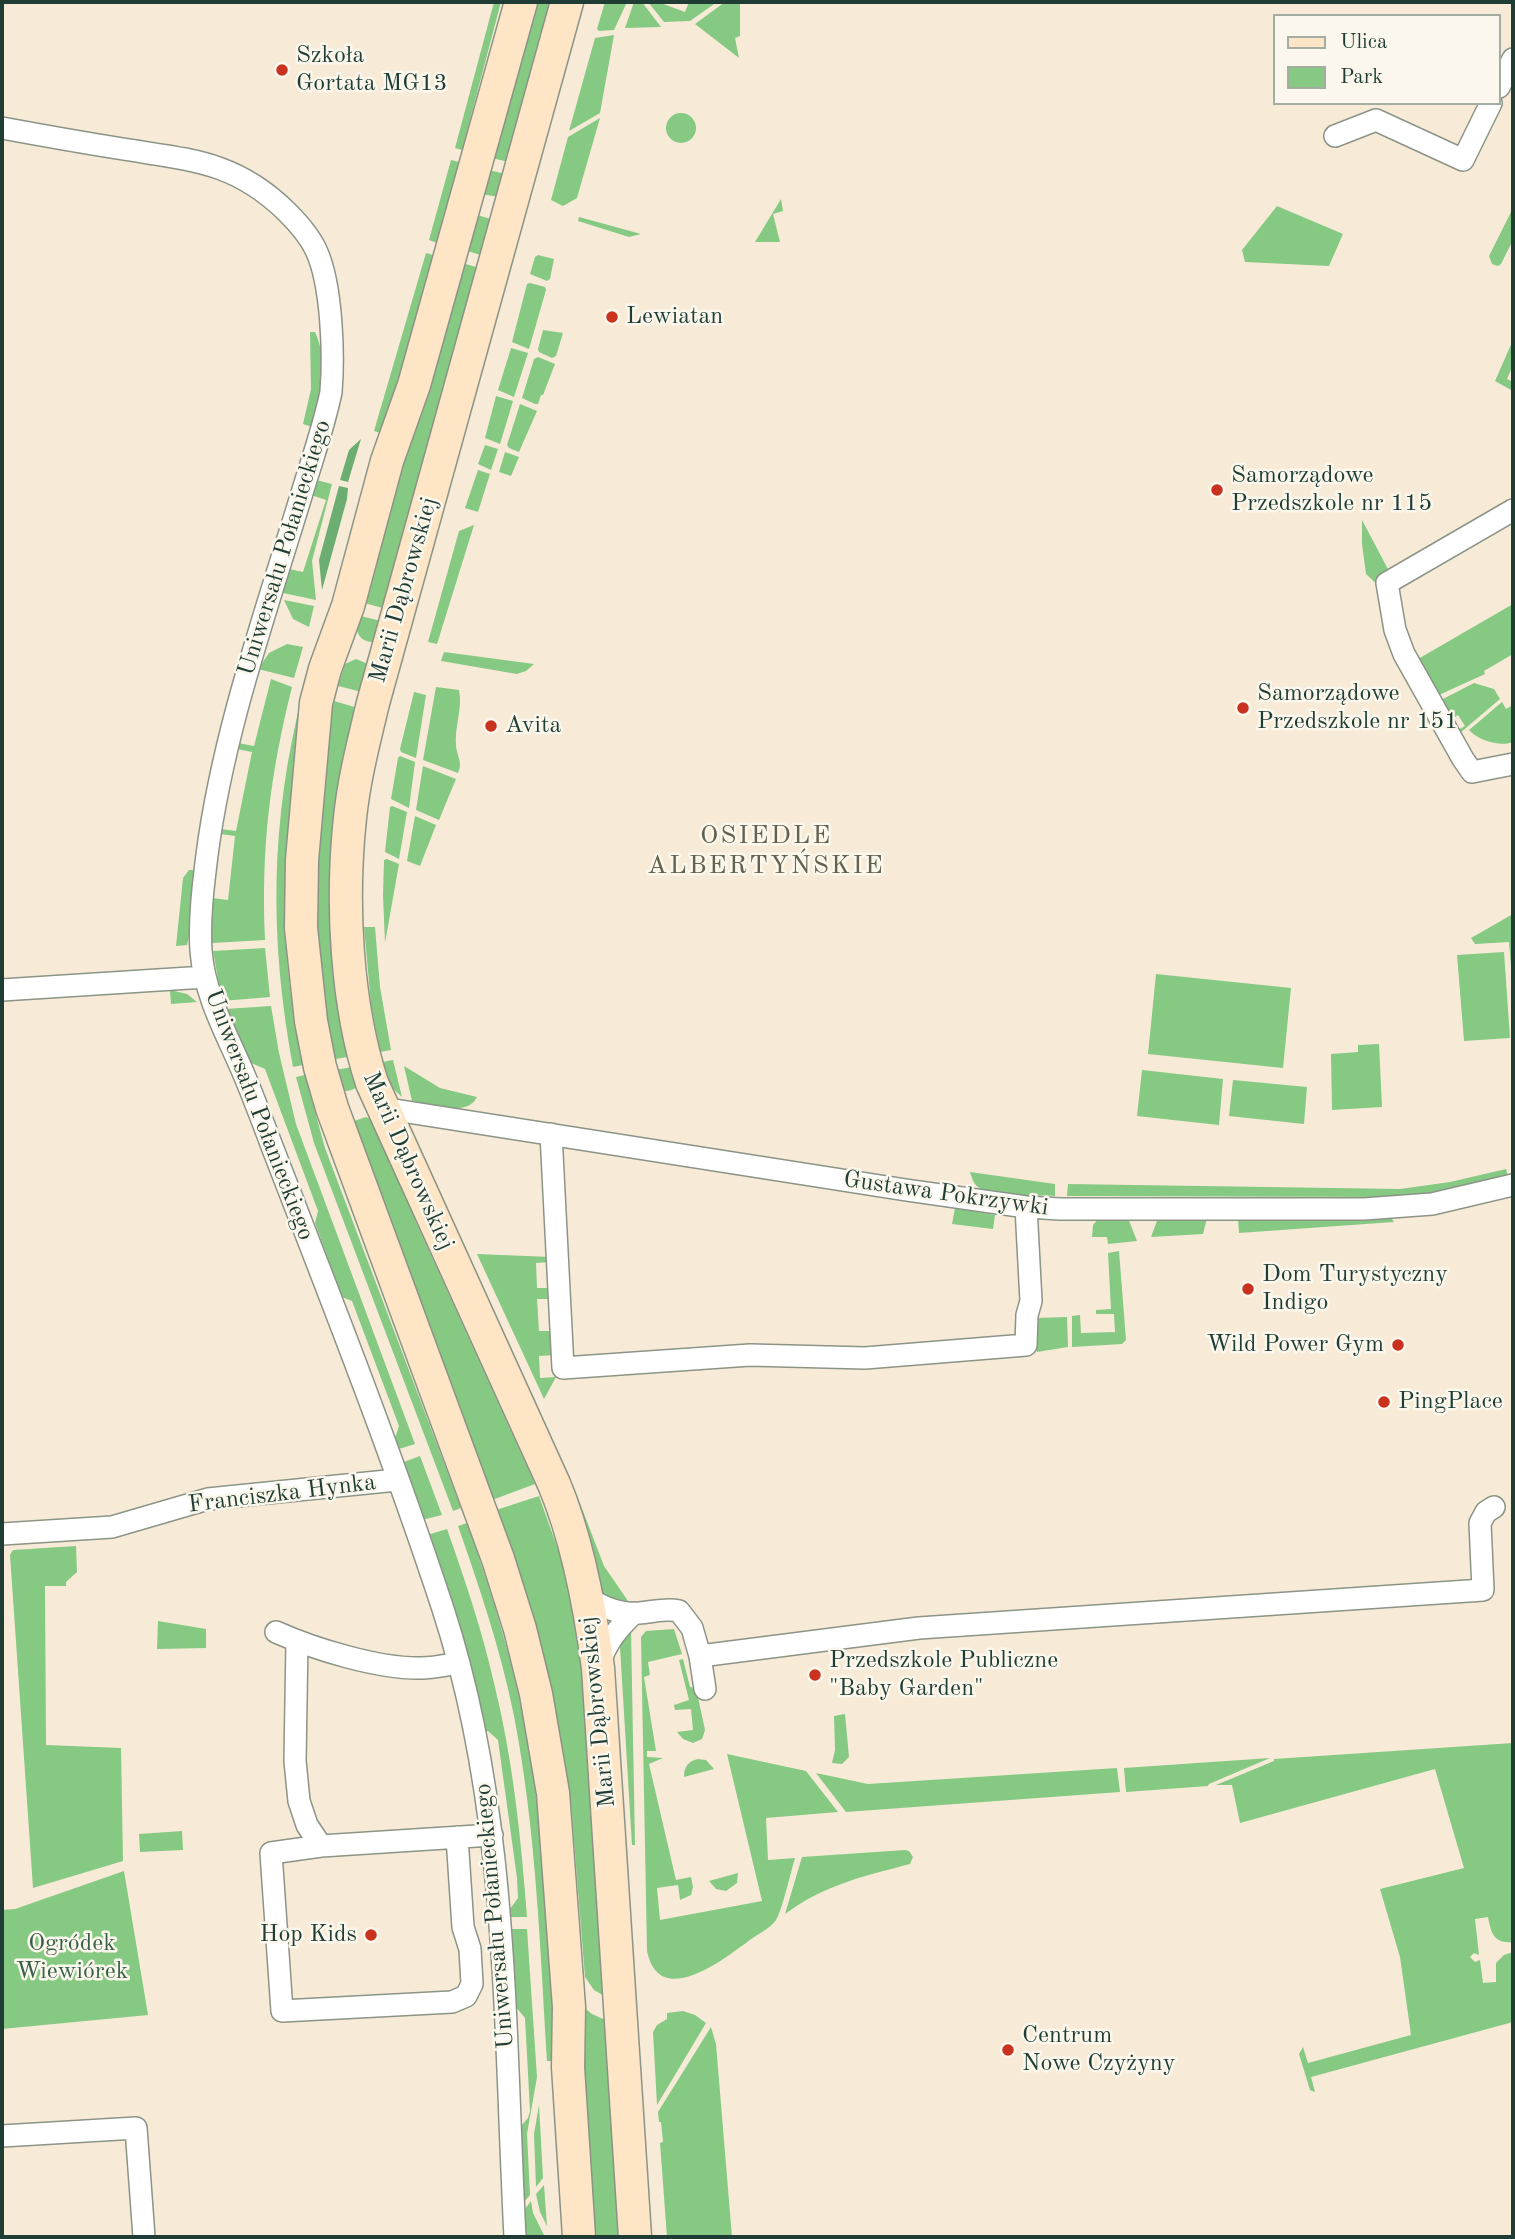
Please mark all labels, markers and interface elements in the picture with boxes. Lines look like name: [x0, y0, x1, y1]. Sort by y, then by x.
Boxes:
legend: [1274, 14, 1501, 105]
text: Ulica: [1340, 32, 1387, 53]
place label: Szkoła Gortata MG13: [296, 42, 447, 98]
marker: Szkoła Gortata MG13: [274, 62, 290, 78]
text: Park: [1340, 67, 1383, 88]
place label: Lewiatan: [626, 303, 723, 331]
marker: Lewiatan: [604, 309, 620, 325]
street label: Uniwersału Połanieckiego: [232, 417, 338, 679]
place label: Samorządowe Przedszkole nr 115: [1231, 462, 1432, 518]
marker: Samorządowe Przedszkole nr 115: [1209, 482, 1225, 498]
street label: Marii Dąbrowskiej: [364, 494, 444, 686]
place label: Samorządowe Przedszkole nr 151: [1257, 680, 1458, 736]
marker: Samorządowe Przedszkole nr 151: [1235, 700, 1251, 716]
place label: Avita: [505, 712, 561, 740]
marker: Avita: [483, 718, 499, 734]
district label: OSIEDLE ALBERTYŃSKIE: [649, 820, 883, 882]
street label: Uniwersału Połanieckiego: [198, 986, 320, 1244]
street label: Marii Dąbrowskiej: [356, 1067, 460, 1255]
street label: Gustawa Pokrzywki: [842, 1165, 1050, 1223]
place label: Dom Turystyczny Indigo: [1262, 1261, 1448, 1317]
marker: Dom Turystyczny Indigo: [1240, 1281, 1256, 1297]
place label: Wild Power Gym: [1206, 1331, 1384, 1359]
marker: Wild Power Gym: [1390, 1337, 1406, 1353]
place label: PingPlace: [1398, 1388, 1503, 1416]
marker: PingPlace: [1376, 1394, 1392, 1410]
street label: Franciszka Hynka: [187, 1468, 377, 1520]
street label: Marii Dąbrowskiej: [574, 1615, 622, 1809]
place label: Przedszkole Publiczne "Baby Garden": [829, 1647, 1058, 1703]
marker: Przedszkole Publiczne "Baby Garden": [807, 1667, 823, 1683]
street label: Uniwersału Połanieckiego: [469, 1782, 521, 2050]
place label: Hop Kids: [259, 1921, 357, 1949]
marker: Hop Kids: [363, 1927, 379, 1943]
park label: Ogródek Wiewiórek: [16, 1930, 128, 1986]
place label: Centrum Nowe Czyżyny: [1022, 2022, 1176, 2078]
marker: Centrum Nowe Czyżyny: [1000, 2042, 1016, 2058]

